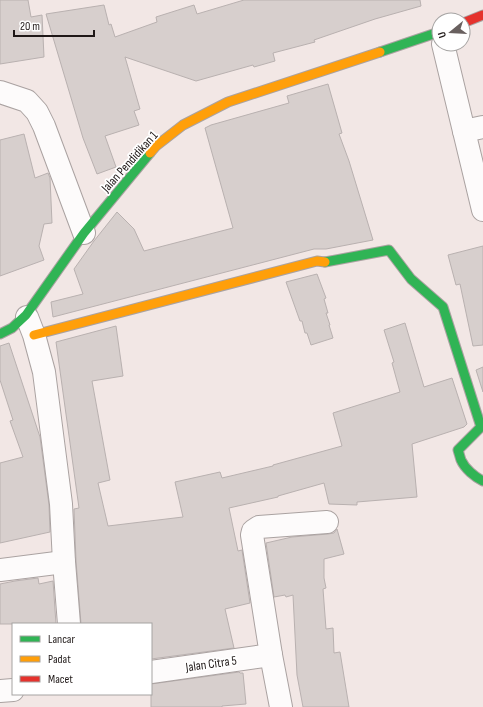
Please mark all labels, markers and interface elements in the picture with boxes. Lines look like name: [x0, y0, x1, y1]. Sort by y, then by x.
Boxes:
scale bar: [14, 12, 94, 38]
north arrow: [431, 12, 471, 52]
text: 20 m: [20, 19, 40, 34]
text: U: [435, 30, 449, 40]
street label: Jalan Pendidikan 1: [97, 127, 162, 196]
legend: [12, 623, 152, 695]
text: Lancar: [48, 632, 75, 647]
text: Padat: [48, 652, 71, 667]
street label: Jalan Citra 5: [184, 653, 238, 676]
text: Macet: [48, 672, 73, 687]

